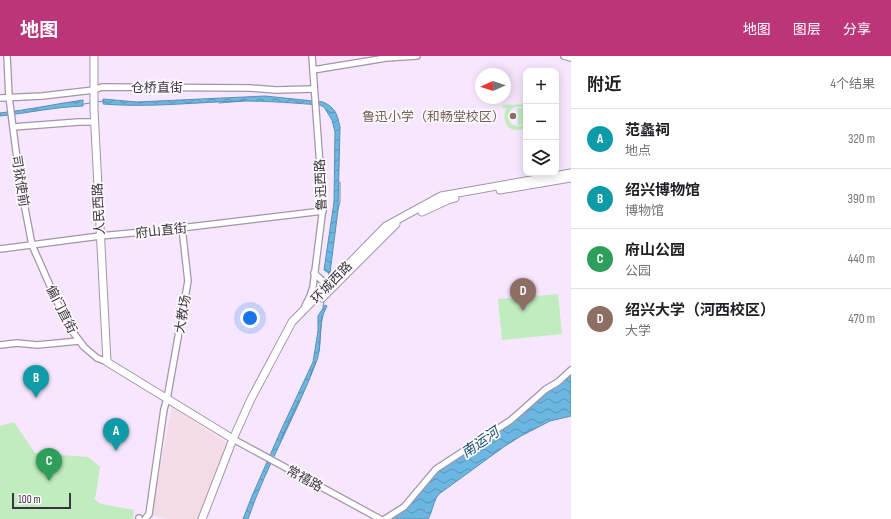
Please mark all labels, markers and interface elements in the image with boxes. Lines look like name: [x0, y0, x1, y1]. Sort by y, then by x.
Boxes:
text: 地图: [20, 19, 58, 42]
text: 地图: [743, 21, 771, 38]
text: 图层: [793, 21, 821, 38]
text: 分享: [843, 21, 871, 38]
north arrow: [475, 68, 511, 104]
map controls: [523, 68, 559, 176]
button: +: [523, 68, 559, 104]
text: 附近: [587, 75, 621, 95]
text: 4个结果: [831, 76, 875, 92]
street label: 仓桥直街: [131, 80, 183, 96]
button: −: [523, 104, 559, 140]
place label: 鲁迅小学（和畅堂校区）: [362, 109, 505, 125]
marker: 鲁迅小学（和畅堂校区）: [508, 111, 518, 121]
text: 范蠡祠: [625, 121, 670, 140]
text: A: [597, 131, 603, 147]
text: 320 m: [848, 131, 875, 147]
button: layers: [523, 140, 559, 176]
text: 地点: [625, 143, 651, 159]
street label: 司狱使前: [8, 154, 32, 208]
street label: 鲁迅西路: [312, 159, 330, 211]
text: 绍兴博物馆: [625, 181, 700, 200]
street label: 人民西路: [90, 183, 108, 235]
text: B: [597, 191, 603, 207]
text: 390 m: [848, 191, 875, 207]
text: 博物馆: [625, 203, 664, 219]
street label: 府山直街: [134, 220, 188, 242]
text: 府山公园: [625, 241, 685, 260]
text: C: [597, 251, 603, 267]
text: 440 m: [848, 251, 875, 267]
street label: 环城西路: [308, 258, 356, 307]
text: 公园: [625, 263, 651, 279]
pin: D: [510, 278, 536, 311]
street label: 偏门直街: [42, 283, 80, 336]
street label: 大教场: [172, 294, 194, 335]
text: 绍兴大学（河西校区）: [625, 301, 775, 320]
your location: [240, 308, 260, 328]
text: D: [597, 311, 603, 327]
text: 470 m: [848, 311, 875, 327]
text: 大学: [625, 323, 651, 339]
pin: B: [23, 365, 49, 398]
pin: A: [103, 418, 129, 451]
water label: 南运河: [458, 422, 505, 461]
pin: C: [36, 448, 62, 481]
street label: 常禧路: [284, 462, 325, 495]
scale bar: [12, 491, 71, 510]
text: 100 m: [18, 493, 40, 506]

